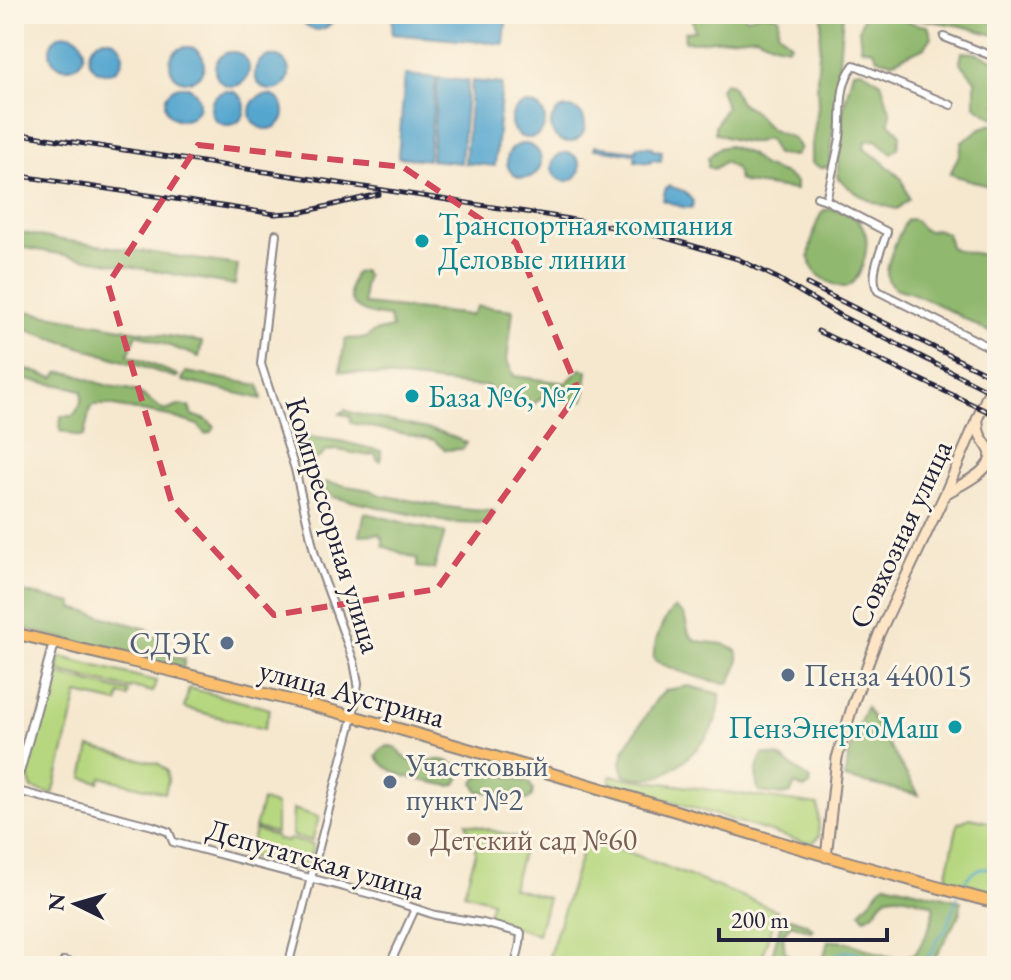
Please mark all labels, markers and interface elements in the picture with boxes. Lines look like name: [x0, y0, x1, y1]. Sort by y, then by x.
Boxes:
place label: Транспортная компания Деловые линии: [438, 205, 733, 278]
marker: Транспортная компания Деловые линии: [413, 232, 431, 250]
place label: База №6, №7: [428, 377, 581, 416]
marker: База №6, №7: [403, 387, 421, 405]
street label: Компрессорная улица: [277, 392, 391, 658]
street label: Совхозная улица: [839, 434, 961, 634]
place label: СДЭК: [129, 624, 211, 663]
marker: СДЭК: [218, 634, 236, 652]
street label: улица Аустрина: [255, 649, 449, 737]
place label: Пенза 440015: [804, 656, 972, 695]
marker: Пенза 440015: [779, 666, 797, 684]
place label: ПензЭнергоМаш: [728, 708, 939, 747]
marker: ПензЭнергоМаш: [946, 718, 964, 736]
place label: Участковый пункт №2: [405, 746, 549, 819]
marker: Участковый пункт №2: [381, 773, 399, 791]
street label: Депутатская улица: [203, 809, 429, 909]
place label: Детский сад №60: [430, 820, 637, 859]
marker: Детский сад №60: [405, 830, 423, 848]
north arrow: [36, 864, 116, 944]
text: N: [41, 892, 72, 912]
scale bar: [719, 892, 887, 942]
text: 200 m: [731, 904, 789, 935]

